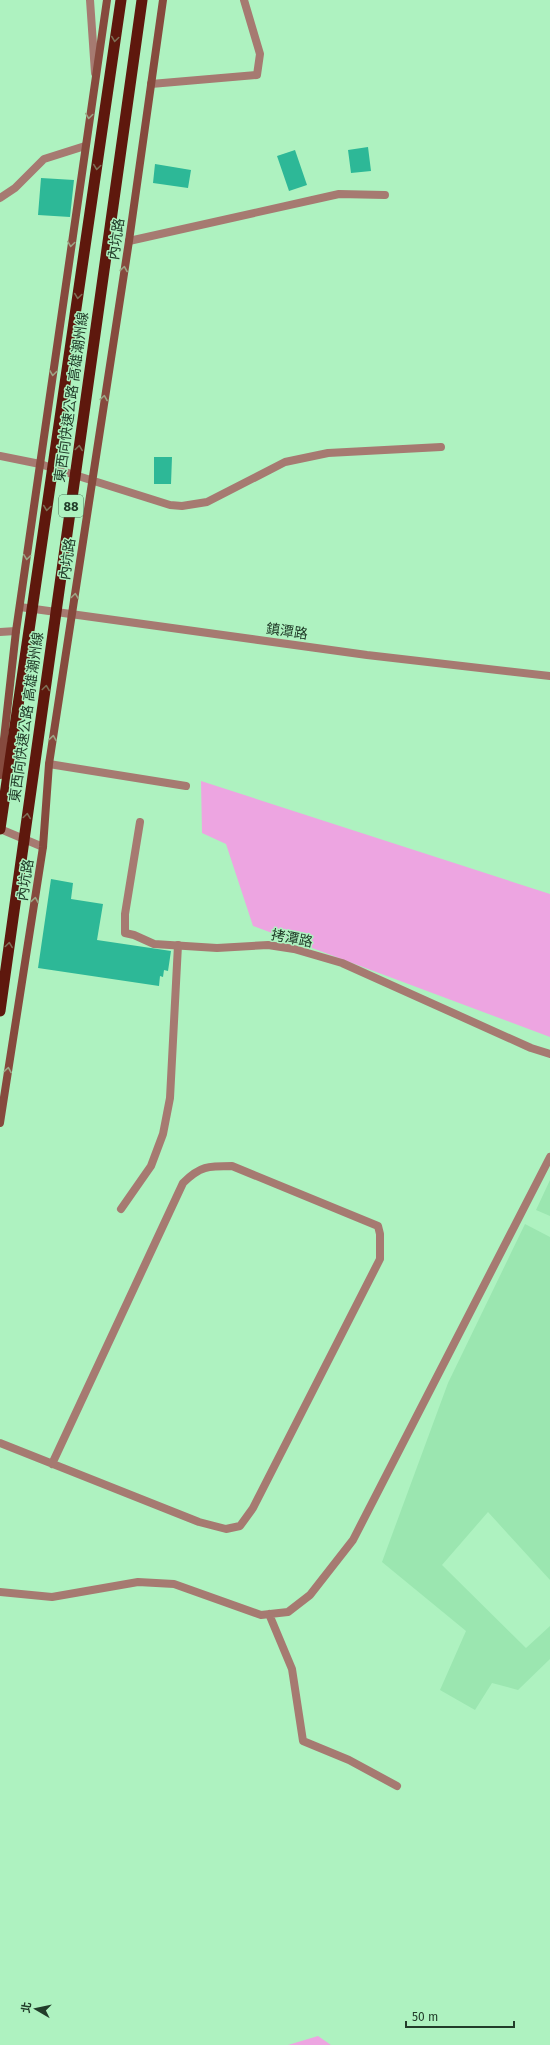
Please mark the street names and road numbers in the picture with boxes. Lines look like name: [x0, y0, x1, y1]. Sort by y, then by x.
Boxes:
street label: 內坑路: [105, 217, 128, 261]
street label: 東西向快速公路 高雄潮州線: [51, 311, 92, 483]
road number: 88: [59, 495, 83, 517]
street label: 內坑路: [56, 537, 79, 581]
street label: 鎮潭路: [265, 620, 309, 643]
street label: 東西向快速公路 高雄潮州線: [6, 631, 47, 803]
street label: 內坑路: [14, 858, 37, 902]
street label: 拷潭路: [270, 926, 314, 951]

